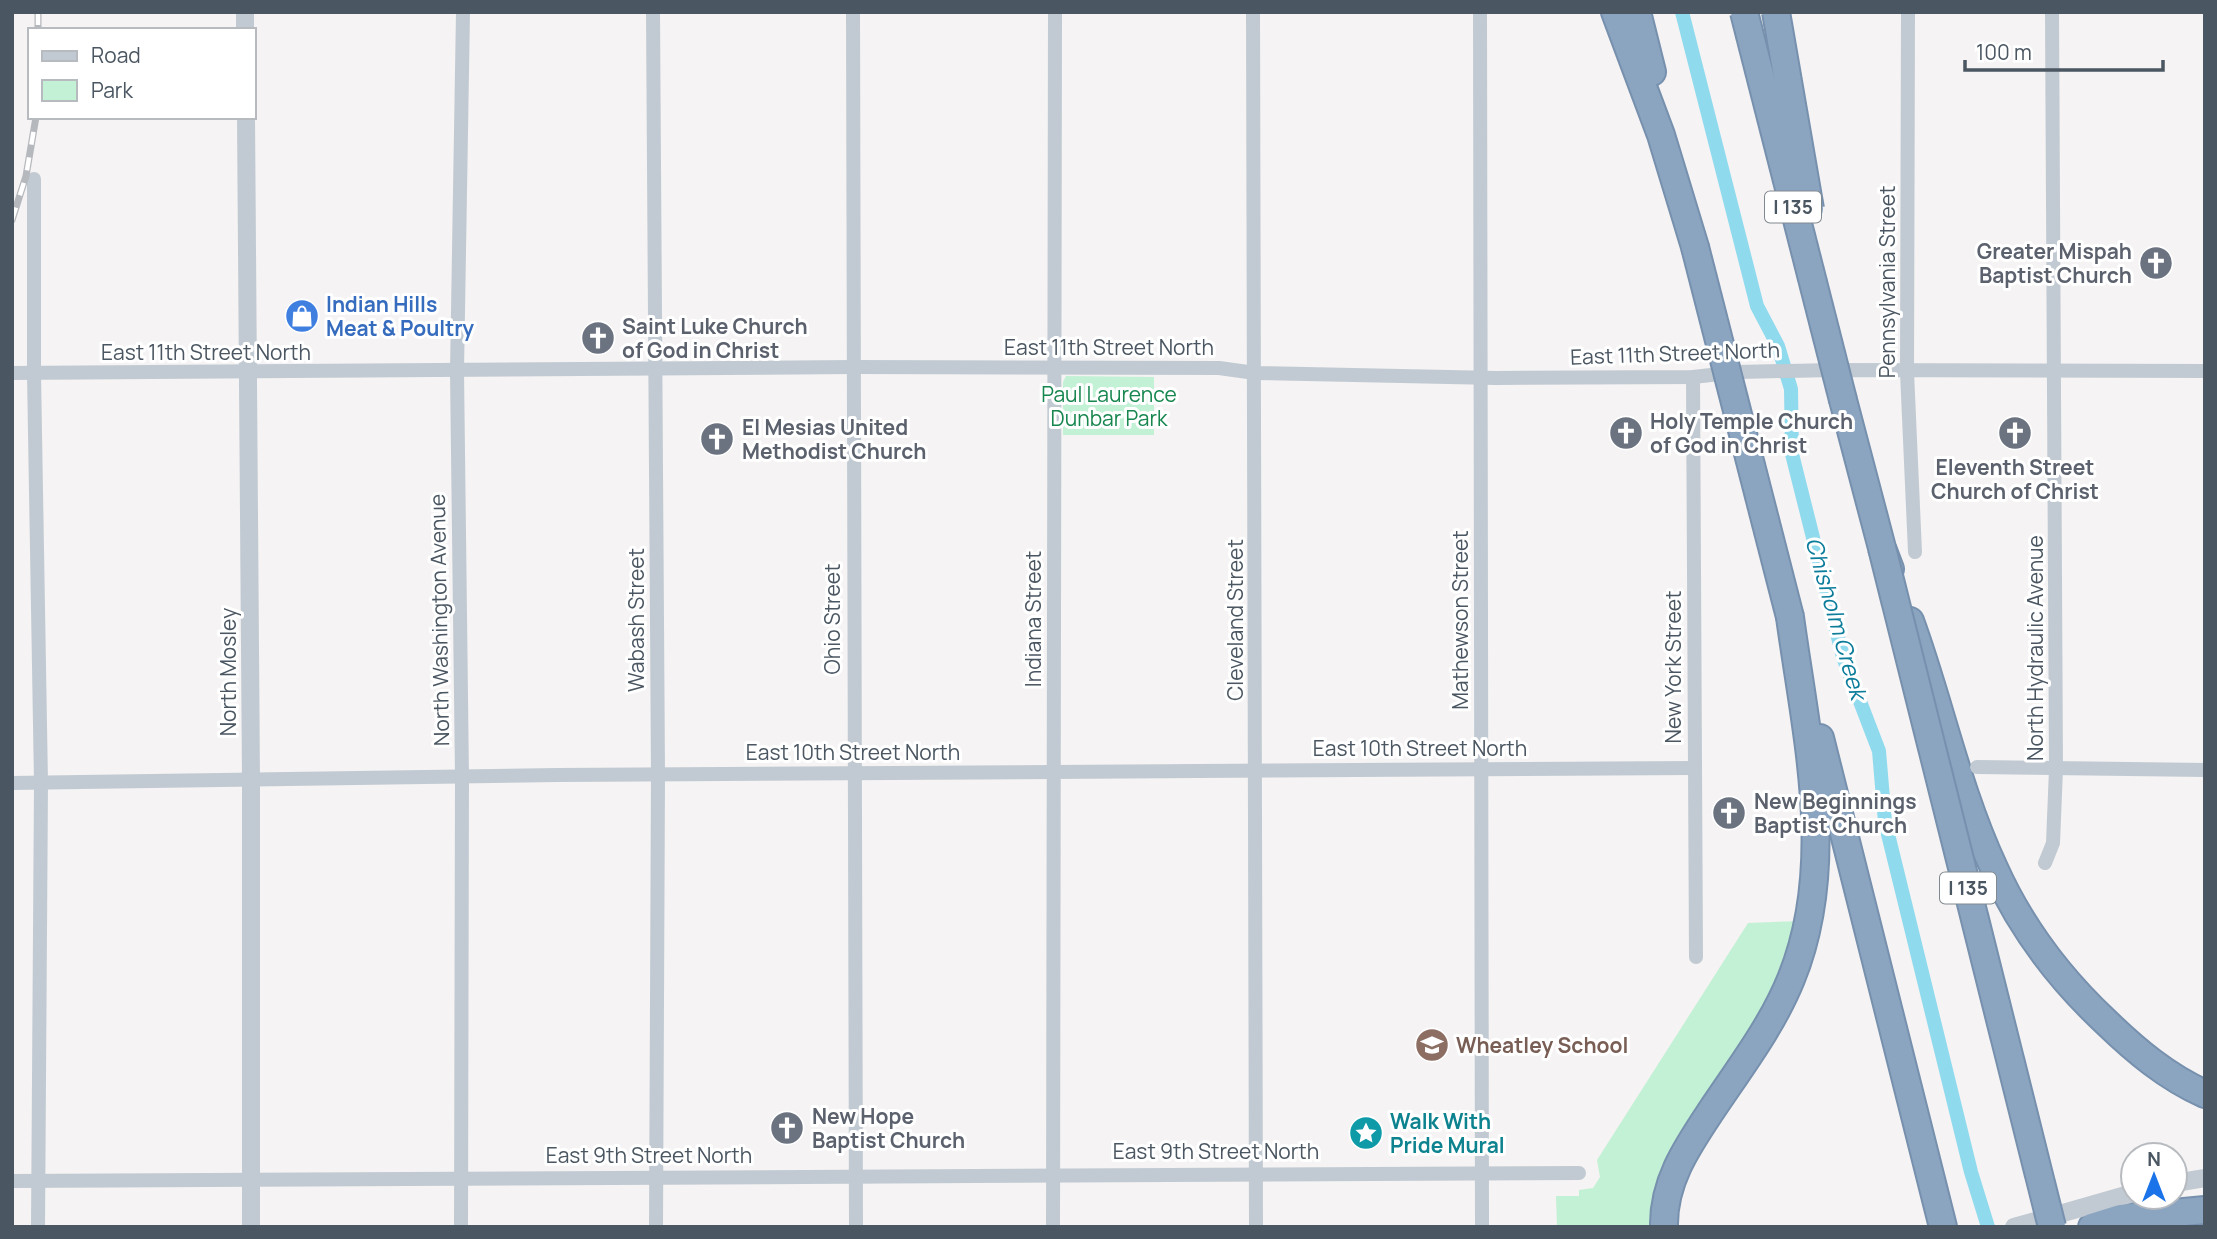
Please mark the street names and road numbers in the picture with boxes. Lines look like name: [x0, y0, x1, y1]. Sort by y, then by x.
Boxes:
street label: Pennsylvania Street: [1873, 186, 1901, 378]
road number: I 135: [1765, 192, 1821, 223]
street label: East 11th Street North: [1004, 333, 1214, 361]
street label: East 11th Street North: [1570, 335, 1780, 371]
street label: East 11th Street North: [101, 338, 311, 366]
street label: North Washington Avenue: [423, 494, 455, 746]
street label: Mathewson Street: [1446, 530, 1474, 710]
street label: North Hydraulic Avenue: [2021, 535, 2049, 761]
street label: Cleveland Street: [1221, 539, 1249, 701]
street label: Wabash Street: [622, 548, 650, 692]
street label: Indiana Street: [1019, 551, 1047, 687]
street label: Ohio Street: [818, 564, 846, 674]
street label: New York Street: [1659, 591, 1687, 743]
street label: North Mosley: [214, 608, 242, 736]
street label: East 10th Street North: [1313, 734, 1527, 762]
street label: East 10th Street North: [746, 738, 960, 766]
road number: I 135: [1940, 873, 1996, 904]
street label: East 9th Street North: [1113, 1137, 1319, 1165]
street label: East 9th Street North: [546, 1141, 752, 1169]

